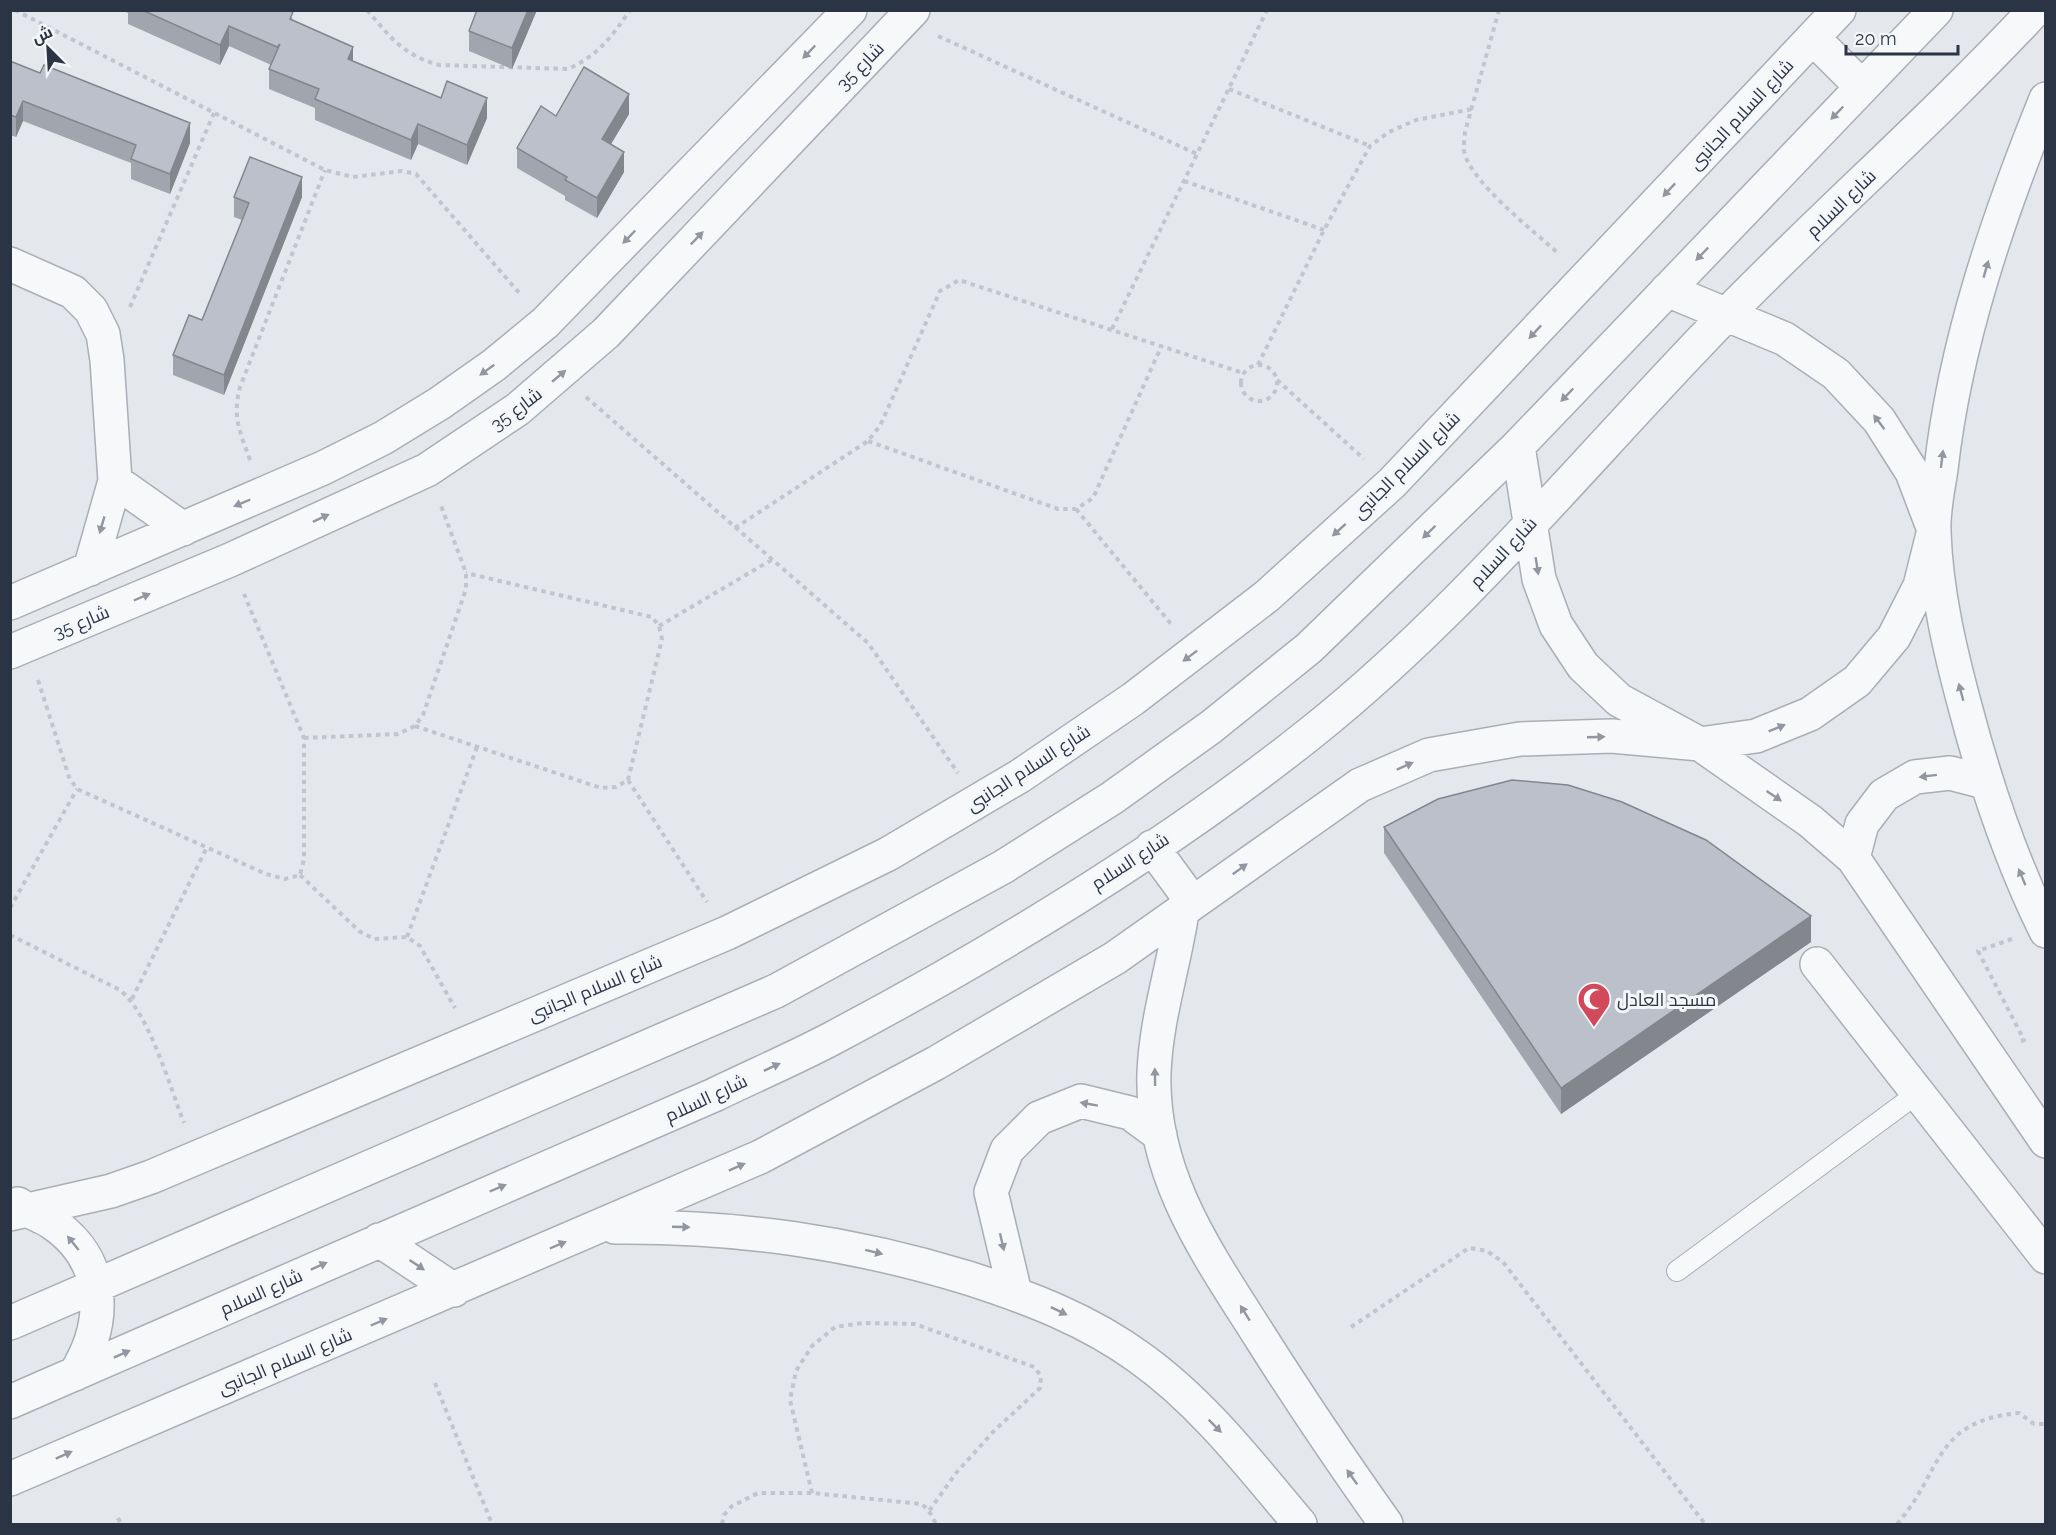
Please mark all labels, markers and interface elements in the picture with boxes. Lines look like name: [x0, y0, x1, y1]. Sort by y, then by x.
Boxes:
north arrow: [18, 18, 78, 78]
scale bar: [1846, 18, 1958, 56]
text: ش: [29, 22, 55, 48]
text: 20 m: [1855, 28, 1897, 49]
street label: شارع 35: [832, 38, 889, 96]
one-way arrow: [802, 45, 816, 60]
street label: شارع السلام الجانبى: [1684, 54, 1799, 175]
one-way arrow: [1830, 106, 1844, 121]
street label: شارع السلام: [1802, 165, 1881, 243]
one-way arrow: [1662, 183, 1676, 198]
one-way arrow: [622, 230, 636, 245]
one-way arrow: [690, 231, 704, 246]
one-way arrow: [1696, 246, 1709, 261]
one-way arrow: [1981, 260, 1991, 278]
one-way arrow: [1528, 324, 1542, 339]
one-way arrow: [479, 364, 495, 376]
one-way arrow: [551, 370, 566, 383]
street label: شارع 35: [486, 383, 547, 437]
one-way arrow: [1560, 387, 1574, 402]
street label: شارع السلام الجانبى: [1348, 407, 1466, 525]
one-way arrow: [1873, 414, 1886, 430]
one-way arrow: [1937, 449, 1947, 468]
one-way arrow: [233, 498, 251, 508]
street label: شارع السلام: [1465, 513, 1542, 593]
one-way arrow: [312, 514, 329, 523]
one-way arrow: [97, 515, 107, 534]
one-way arrow: [1332, 523, 1347, 537]
one-way arrow: [1421, 525, 1436, 539]
one-way arrow: [1533, 557, 1542, 576]
one-way arrow: [133, 592, 151, 601]
street label: شارع 35: [50, 601, 113, 645]
one-way arrow: [1183, 649, 1198, 661]
one-way arrow: [1956, 683, 1965, 701]
street label: شارع السلام الجانبى: [962, 720, 1095, 818]
one-way arrow: [1768, 722, 1786, 732]
one-way arrow: [1587, 732, 1606, 741]
one-way arrow: [1396, 760, 1414, 770]
one-way arrow: [1918, 771, 1937, 780]
one-way arrow: [1766, 790, 1782, 802]
street label: شارع السلام: [1087, 828, 1174, 895]
one-way arrow: [1232, 863, 1248, 875]
one-way arrow: [2017, 868, 2027, 886]
street label: شارع السلام الجانبى: [525, 950, 666, 1028]
mosque icon: مسجد العادل: [1576, 981, 1612, 1028]
place label: مسجد العادل: [1617, 989, 1716, 1011]
one-way arrow: [764, 1062, 781, 1071]
one-way arrow: [1150, 1067, 1160, 1086]
street label: شارع السلام: [662, 1070, 751, 1128]
one-way arrow: [1079, 1099, 1098, 1108]
one-way arrow: [728, 1162, 746, 1172]
one-way arrow: [489, 1183, 507, 1193]
one-way arrow: [671, 1222, 690, 1231]
one-way arrow: [998, 1233, 1007, 1252]
one-way arrow: [67, 1235, 80, 1251]
one-way arrow: [550, 1240, 568, 1250]
one-way arrow: [865, 1248, 883, 1258]
one-way arrow: [408, 1259, 424, 1271]
one-way arrow: [311, 1261, 329, 1271]
street label: شارع السلام: [216, 1264, 306, 1321]
one-way arrow: [1240, 1305, 1251, 1322]
one-way arrow: [1051, 1306, 1068, 1315]
one-way arrow: [370, 1317, 388, 1326]
street label: شارع السلام الجانبى: [215, 1323, 356, 1401]
one-way arrow: [113, 1349, 130, 1358]
one-way arrow: [1207, 1419, 1221, 1433]
one-way arrow: [55, 1450, 73, 1459]
one-way arrow: [1346, 1469, 1358, 1485]

